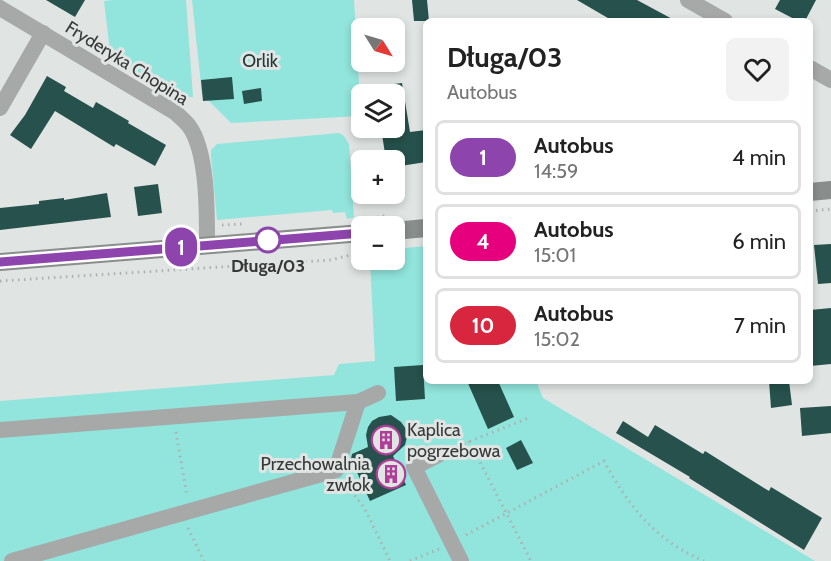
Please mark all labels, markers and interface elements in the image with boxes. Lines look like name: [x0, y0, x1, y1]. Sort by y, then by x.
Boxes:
street label: Fryderyka Chopina: [61, 16, 193, 110]
north arrow: [351, 18, 405, 72]
map controls: [351, 18, 405, 270]
button: heart: [726, 38, 789, 101]
text: Długa/03: [447, 40, 562, 74]
park label: Orlik: [242, 50, 279, 72]
text: Autobus: [447, 80, 517, 104]
button: layers: [351, 84, 405, 138]
text: Autobus: [534, 132, 614, 159]
text: 4 min: [732, 144, 786, 171]
text: 1: [479, 145, 487, 170]
button: +: [351, 150, 405, 204]
text: 14:59: [534, 159, 578, 183]
button: −: [351, 216, 405, 270]
text: Autobus: [534, 216, 614, 243]
marker: Długa/03: [255, 227, 281, 253]
line badge: 1: [162, 228, 201, 266]
text: 6 min: [732, 228, 786, 255]
text: 4: [476, 229, 490, 254]
text: 1: [177, 235, 185, 260]
text: 15:01: [534, 243, 576, 267]
place label: Długa/03: [231, 255, 305, 277]
text: Autobus: [534, 300, 614, 327]
text: 7 min: [734, 312, 786, 339]
text: 10: [472, 313, 494, 338]
text: 15:02: [534, 327, 580, 351]
place label: Kaplica pogrzebowa: [407, 419, 501, 462]
building icon: Kaplica pogrzebowa: [370, 424, 402, 456]
place label: Przechowalnia zwłok: [261, 453, 371, 496]
building icon: Przechowalnia zwłok: [375, 458, 407, 490]

